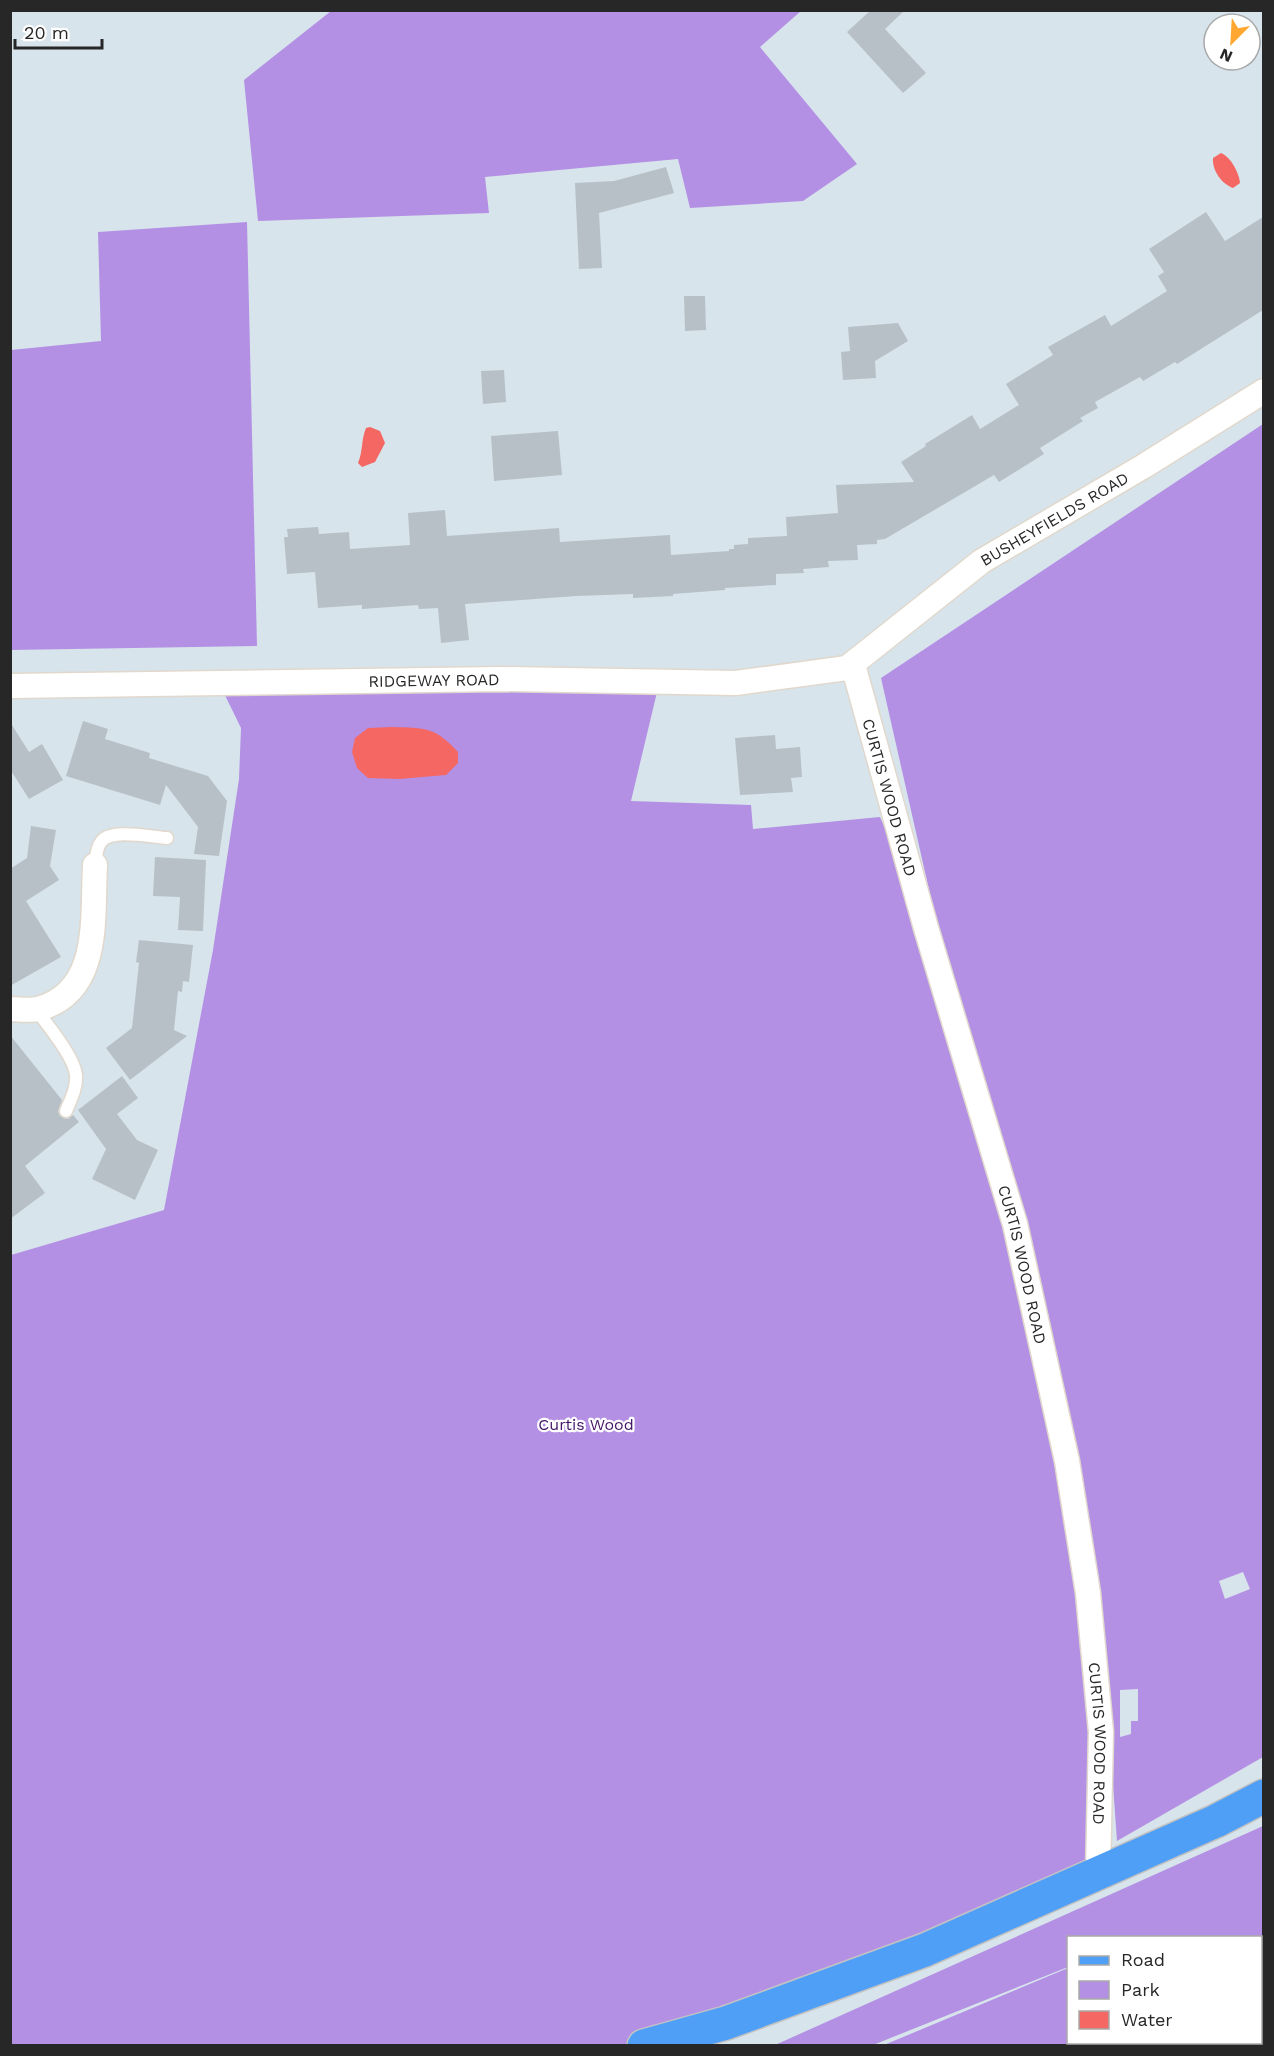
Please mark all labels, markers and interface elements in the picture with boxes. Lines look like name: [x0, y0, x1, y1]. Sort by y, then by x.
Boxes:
scale bar: [15, 12, 102, 50]
north arrow: [1202, 12, 1262, 72]
text: 20 m: [24, 22, 69, 43]
text: N: [1217, 44, 1235, 66]
street label: BUSHEYFIELDS ROAD: [977, 468, 1132, 570]
street label: RIDGEWAY ROAD: [368, 670, 500, 691]
street label: CURTIS WOOD ROAD: [858, 716, 920, 878]
street label: CURTIS WOOD ROAD: [994, 1183, 1050, 1346]
park label: Curtis Wood: [538, 1415, 634, 1434]
street label: CURTIS WOOD ROAD: [1085, 1661, 1111, 1825]
legend: [1067, 1936, 1262, 2044]
text: Road: [1121, 1949, 1165, 1970]
text: Park: [1121, 1979, 1160, 2000]
text: Water: [1121, 2009, 1173, 2030]

